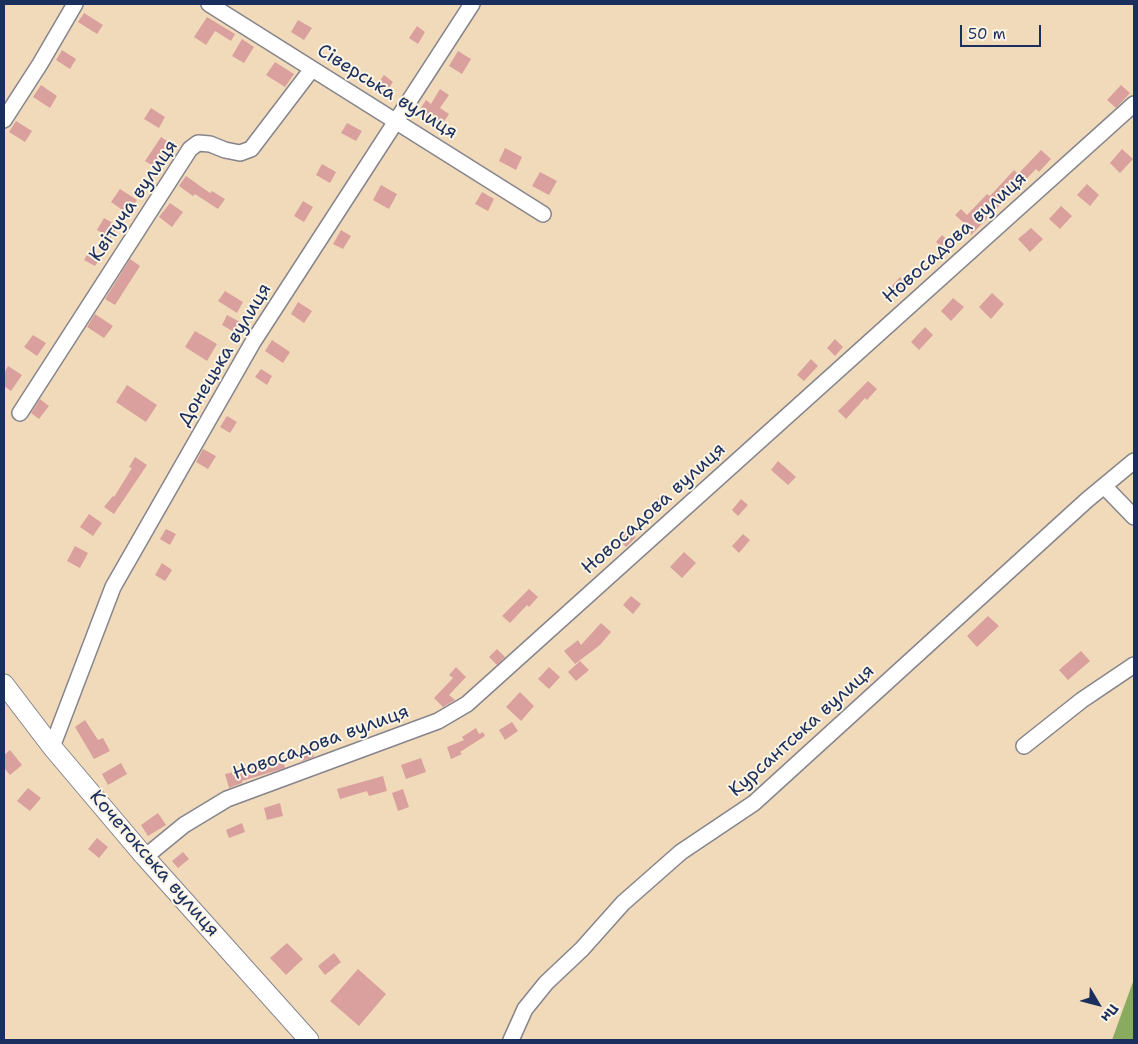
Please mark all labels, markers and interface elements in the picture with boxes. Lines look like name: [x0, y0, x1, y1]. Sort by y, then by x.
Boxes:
scale bar: [963, 15, 1044, 47]
text: 50 m: [968, 24, 1006, 44]
street label: Сіверська вулиця: [313, 40, 461, 144]
street label: Квітуча вулиця: [85, 136, 183, 266]
street label: Новосадова вулиця: [878, 167, 1032, 309]
street label: Донецька вулиця: [173, 279, 277, 431]
street label: Новосадова вулиця: [577, 438, 731, 580]
street label: Курсантська вулиця: [725, 660, 879, 802]
street label: Новосадова вулиця: [230, 701, 412, 785]
street label: Кочетокська вулиця: [84, 786, 224, 942]
north arrow: [1073, 979, 1123, 1029]
text: Пн: [1097, 1000, 1123, 1026]

